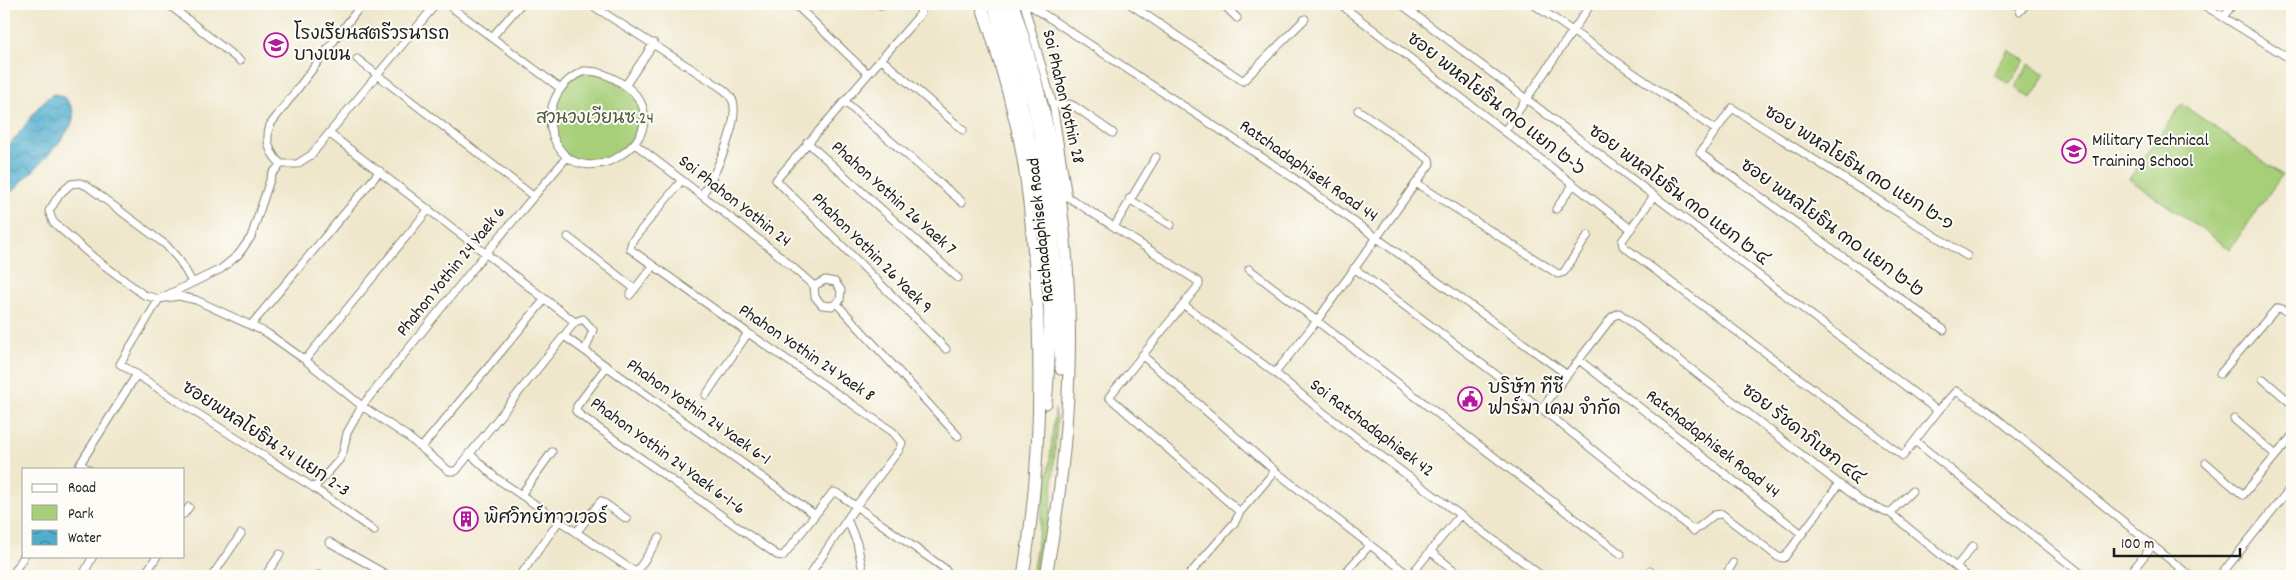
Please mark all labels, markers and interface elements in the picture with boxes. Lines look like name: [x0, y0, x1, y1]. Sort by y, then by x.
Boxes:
place label: โรงเรียนสตรีวรนารถ บางเขน: [294, 20, 449, 69]
street label: ซอย พหลโยธิน ๓๐ แยก ๒-๖: [1401, 25, 1591, 183]
street label: Soi Phahon Yothin 28: [1034, 27, 1090, 167]
school or university icon: โรงเรียนสตรีวรนารถ บางเขน: [263, 32, 289, 58]
street label: ซอย พหลโยธิน ๓๐ แยก ๒-๑: [1758, 98, 1959, 238]
park label: สวนวงเวียนซ.24: [536, 105, 654, 132]
street label: Ratchadaphisek Road 44: [1234, 115, 1382, 229]
street label: ซอย พหลโยธิน ๓๐ แยก ๒-๔: [1582, 117, 1776, 273]
place label: Military Technical Training School: [2092, 129, 2209, 175]
street label: Phahon Yothin 26 Yaek 7: [825, 136, 961, 262]
school or university icon: Military Technical Training School: [2061, 138, 2087, 164]
street label: Soi Phahon Yothin 24: [672, 150, 796, 254]
street label: ซอย พหลโยธิน ๓๐ แยก ๒-๒: [1734, 151, 1930, 304]
street label: Ratchadaphisek Road: [1022, 157, 1062, 303]
street label: Phahon Yothin 26 Yaek 9: [805, 188, 937, 320]
street label: Phahon Yothin 24 Yaek 6: [391, 201, 513, 343]
street label: Phahon Yothin 24 Yaek 8: [733, 299, 879, 409]
street label: Phahon Yothin 24 Yaek 6-1: [621, 354, 775, 472]
street label: ซอยพหลโยธิน 24 แยก 2-3: [176, 374, 356, 504]
street label: Soi Ratchadaphisek 42: [1303, 374, 1439, 484]
place label: บริษัท ทีซี ฟาร์มา เคม จำกัด: [1488, 375, 1621, 423]
street label: ซอย รัชดาภิเษก ๔๔: [1735, 378, 1870, 492]
street label: Ratchadaphisek Road 44: [1640, 385, 1784, 505]
public building icon: บริษัท ทีซี ฟาร์มา เคม จำกัด: [1457, 386, 1483, 412]
street label: Phahon Yothin 24 Yaek 6-1-6: [584, 392, 750, 522]
legend: [22, 468, 185, 558]
text: Road: [68, 478, 96, 500]
text: Park: [68, 504, 94, 526]
place label: พิศวิทย์ทาวเวอร์: [484, 504, 608, 532]
building icon: พิศวิทย์ทาวเวอร์: [453, 506, 479, 532]
scale bar: [2114, 525, 2240, 557]
text: Water: [68, 528, 102, 550]
text: 100 m: [2121, 534, 2154, 556]

